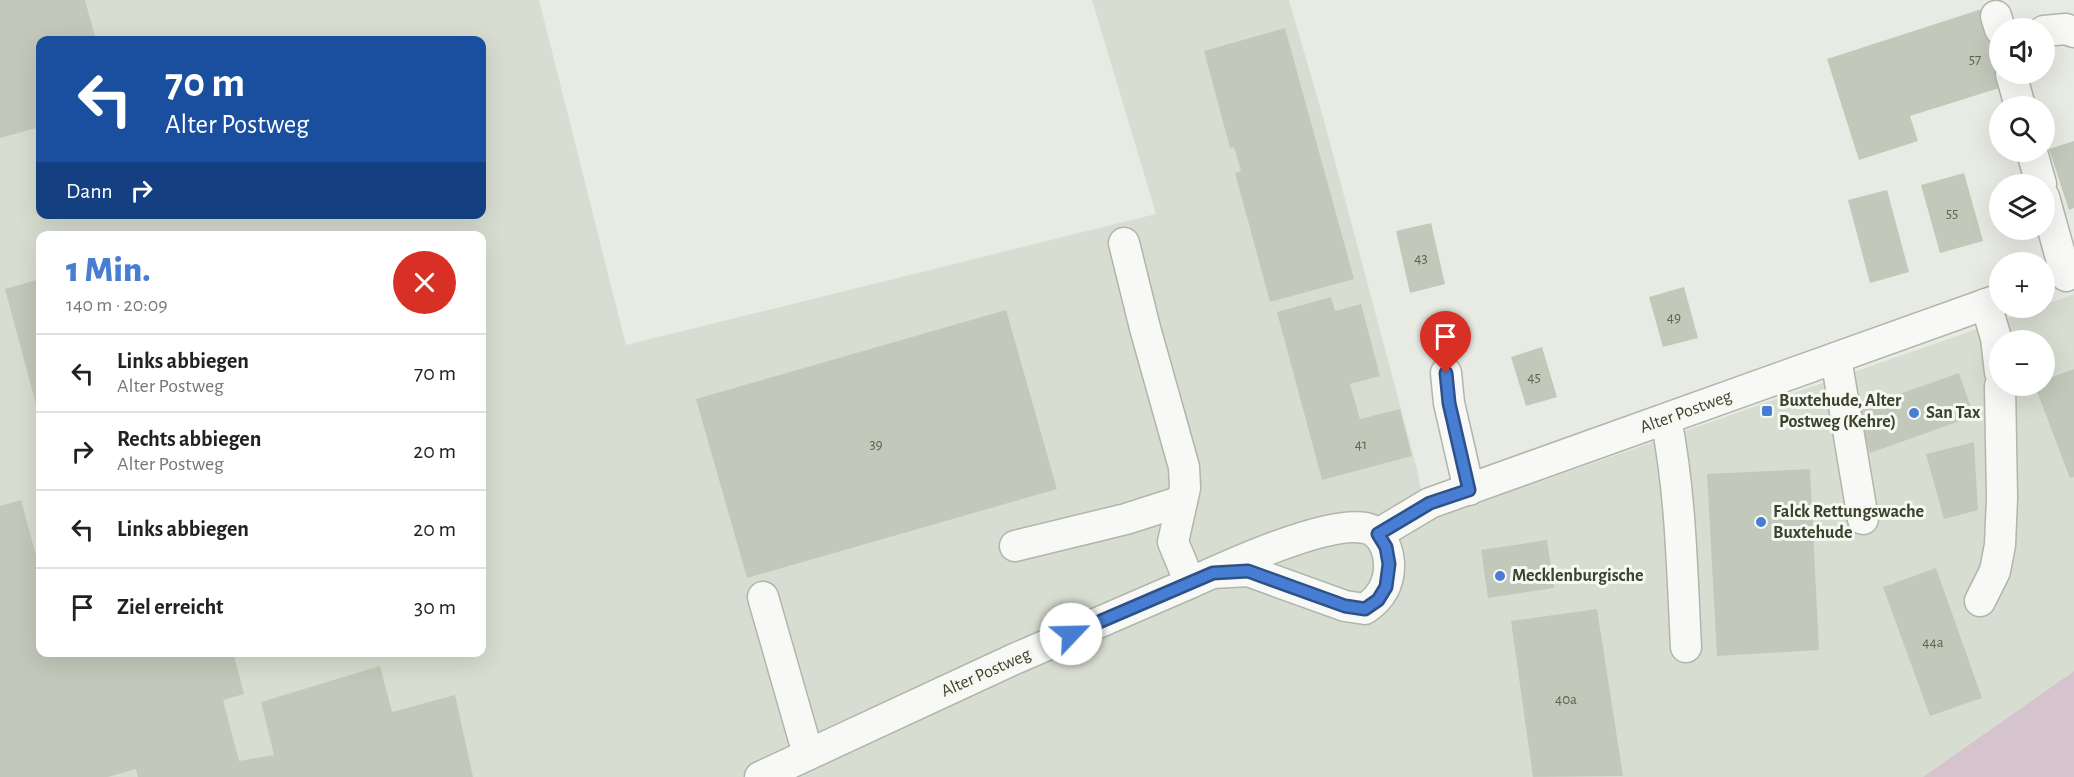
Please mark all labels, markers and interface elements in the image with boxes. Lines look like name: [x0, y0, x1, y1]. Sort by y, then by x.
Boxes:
map controls: [1989, 18, 2055, 396]
button: sound: [1989, 18, 2055, 84]
house number: 57: [1969, 52, 1981, 67]
icon: left: [66, 60, 144, 138]
text: 70 m: [165, 62, 245, 104]
button: search: [1989, 96, 2055, 162]
text: Alter Postweg: [165, 111, 309, 138]
icon: right: [125, 174, 158, 207]
button: layers: [1989, 174, 2055, 240]
text: Dann: [66, 180, 113, 202]
house number: 55: [1946, 206, 1958, 221]
button: close: [393, 251, 456, 314]
house number: 43: [1414, 251, 1428, 266]
text: 1 Min.: [66, 252, 151, 288]
button: +: [1989, 252, 2055, 318]
text: 140 m · 20:09: [66, 295, 168, 315]
house number: 49: [1667, 310, 1681, 325]
pin: [1420, 311, 1471, 373]
icon: arrive: [1429, 320, 1462, 353]
button: −: [1989, 330, 2055, 396]
text: Links abbiegen: [117, 350, 249, 372]
icon: left: [66, 357, 99, 390]
text: 70 m: [414, 362, 456, 384]
house number: 45: [1527, 370, 1541, 385]
text: Alter Postweg: [117, 376, 224, 396]
street label: Alter Postweg: [1638, 387, 1734, 437]
place label: Buxtehude, Alter Postweg (Kehre): [1779, 392, 1902, 431]
marker: Buxtehude, Alter Postweg (Kehre): [1760, 404, 1774, 418]
place label: San Tax: [1926, 404, 1981, 422]
marker: San Tax: [1907, 406, 1921, 420]
text: Rechts abbiegen: [117, 428, 261, 450]
icon: right: [66, 435, 99, 468]
house number: 39: [869, 437, 883, 452]
house number: 41: [1355, 437, 1367, 452]
text: 20 m: [413, 440, 456, 462]
text: Alter Postweg: [117, 454, 224, 474]
place label: Falck Rettungswache Buxtehude: [1773, 503, 1924, 542]
icon: left: [66, 513, 99, 546]
marker: Falck Rettungswache Buxtehude: [1754, 515, 1768, 529]
text: Links abbiegen: [117, 518, 249, 540]
text: 20 m: [413, 518, 456, 540]
place label: Mecklenburgische: [1512, 567, 1644, 585]
marker: Mecklenburgische: [1493, 569, 1507, 583]
icon: arrive: [66, 591, 99, 624]
text: Ziel erreicht: [117, 596, 224, 618]
text: 30 m: [414, 596, 456, 618]
position arrow: [1039, 602, 1103, 666]
house number: 44a: [1922, 635, 1944, 650]
street label: Alter Postweg: [938, 645, 1034, 701]
house number: 40a: [1555, 692, 1577, 707]

